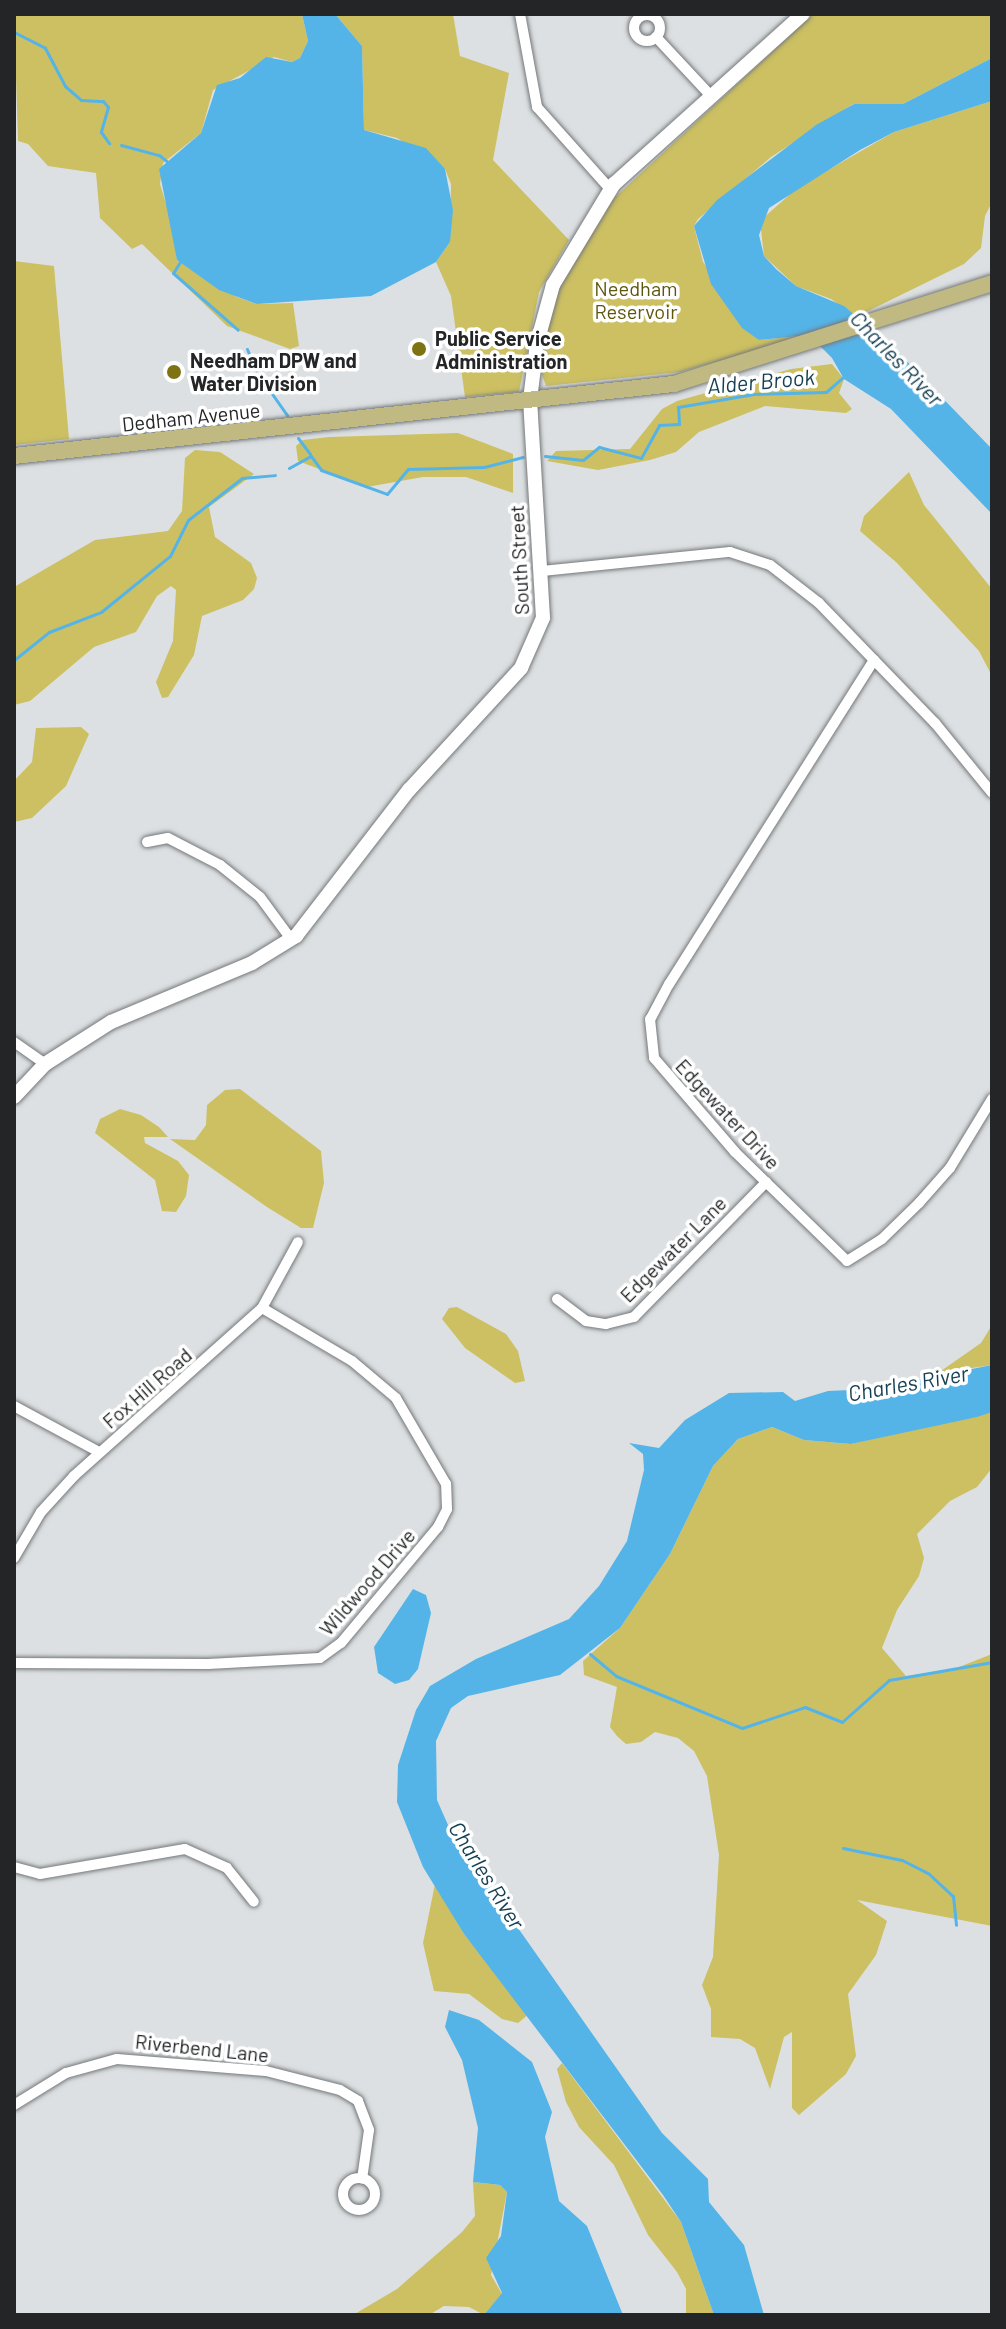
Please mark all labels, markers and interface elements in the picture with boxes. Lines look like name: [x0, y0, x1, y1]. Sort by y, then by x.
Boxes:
park label: Needham Reservoir: [594, 277, 678, 324]
water label: Charles River: [845, 305, 949, 411]
place label: Public Service Administration: [435, 326, 568, 373]
marker: Public Service Administration: [410, 340, 428, 358]
place label: Needham DPW and Water Division: [190, 348, 357, 395]
marker: Needham DPW and Water Division: [165, 363, 183, 381]
water label: Alder Brook: [706, 363, 816, 399]
street label: Dedham Avenue: [121, 398, 261, 436]
street label: South Street: [504, 504, 534, 616]
street label: Edgewater Drive: [671, 1054, 785, 1174]
street label: Edgewater Lane: [615, 1191, 731, 1307]
street label: Fox Hill Road: [97, 1343, 197, 1433]
water label: Charles River: [846, 1359, 970, 1407]
street label: Wildwood Drive: [314, 1524, 420, 1640]
water label: Charles River: [444, 1816, 530, 1934]
street label: Riverbend Lane: [134, 2029, 270, 2067]

